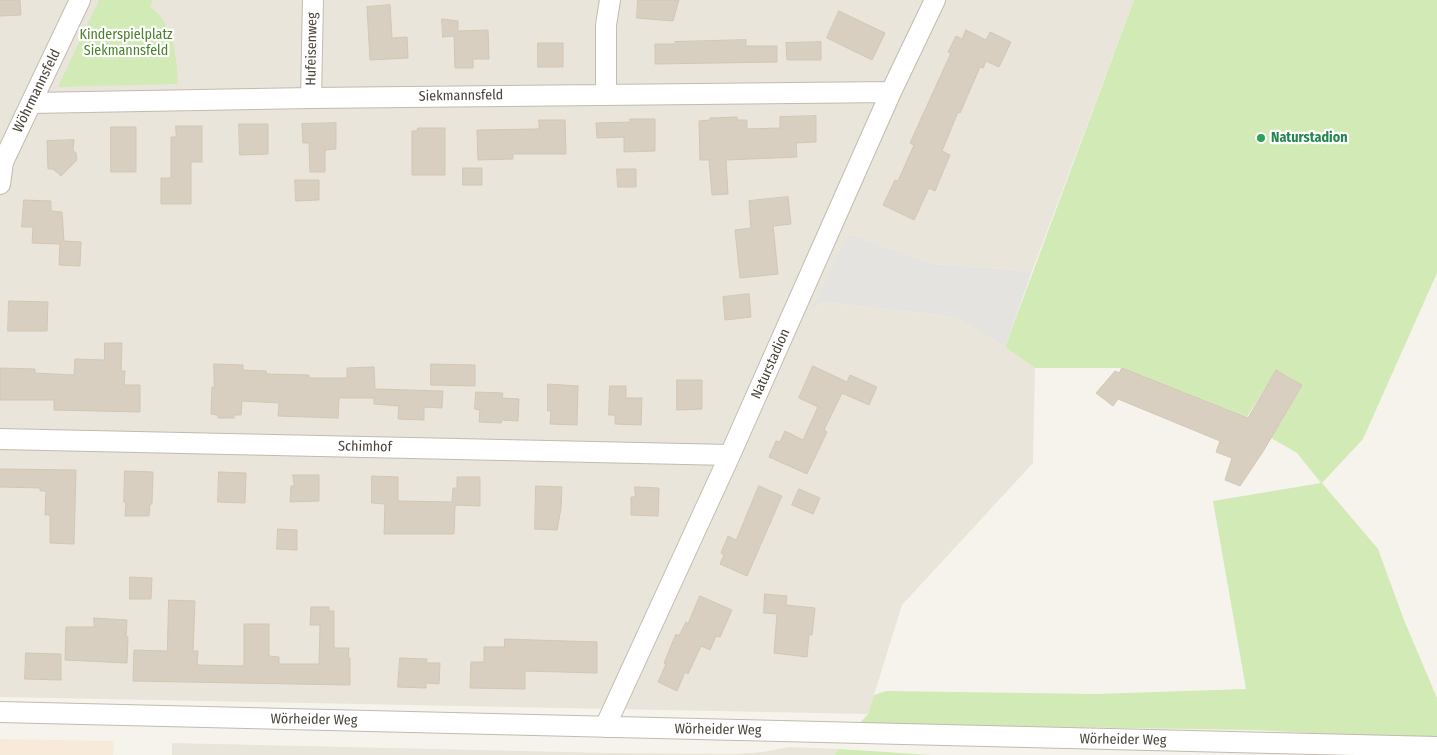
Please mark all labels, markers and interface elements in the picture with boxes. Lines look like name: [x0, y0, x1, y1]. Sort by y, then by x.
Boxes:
street label: Hufeisenweg: [303, 12, 321, 86]
park label: Kinderspielplatz Siekmannsfeld: [79, 27, 173, 59]
street label: Wöhrmannsfeld: [10, 47, 64, 135]
street label: Siekmannsfeld: [419, 87, 503, 105]
place label: Naturstadion: [1271, 130, 1347, 146]
marker: Naturstadion: [1255, 132, 1267, 144]
street label: Naturstadion: [748, 326, 794, 402]
street label: Schimhof: [338, 438, 392, 456]
street label: Wörheider Weg: [270, 711, 358, 729]
street label: Wörheider Weg: [674, 721, 762, 739]
street label: Wörheider Weg: [1079, 731, 1167, 749]

